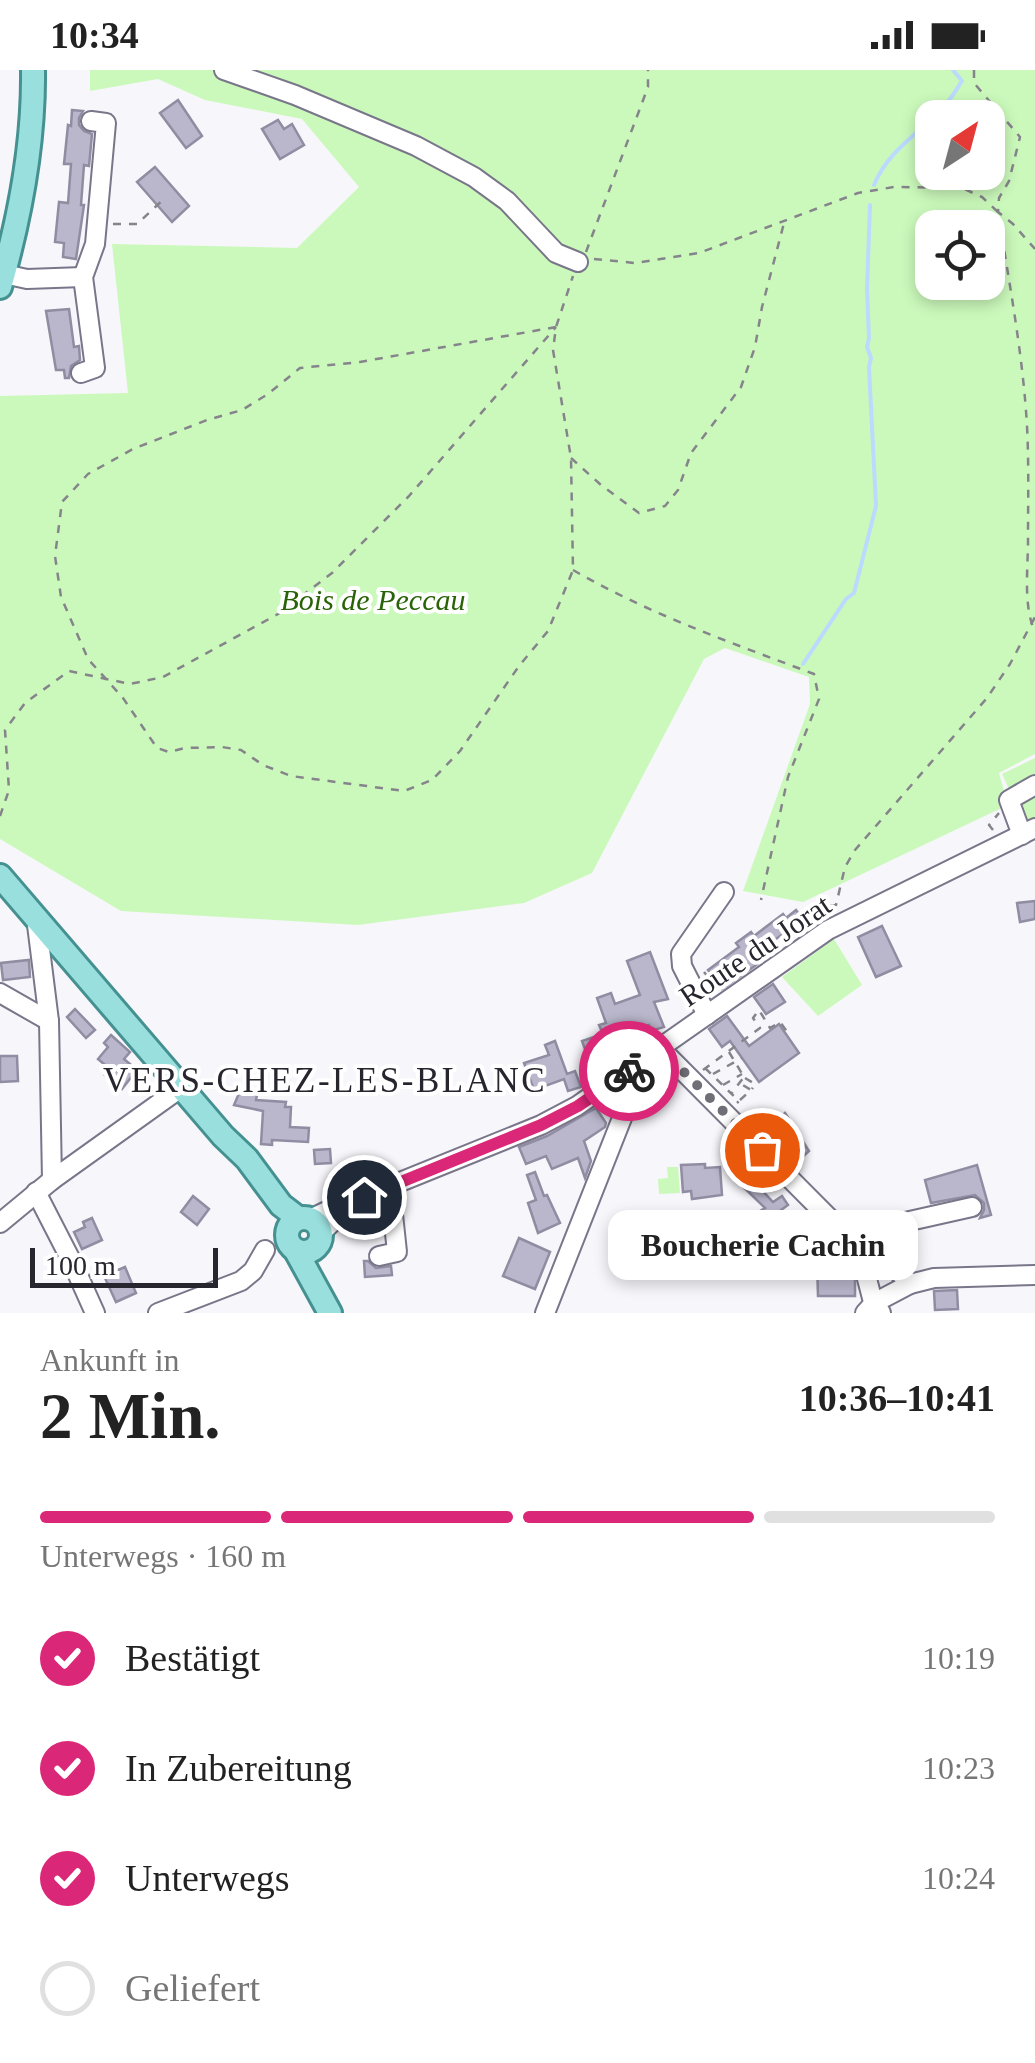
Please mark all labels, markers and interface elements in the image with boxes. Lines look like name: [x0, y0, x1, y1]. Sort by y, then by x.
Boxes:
text: 10:34: [50, 14, 139, 56]
north arrow: [915, 100, 1005, 190]
map controls: [915, 100, 1005, 300]
button: locate: [915, 210, 1005, 300]
park label: Bois de Peccau: [281, 583, 465, 616]
street label: Route du Jorat: [673, 887, 837, 1013]
courier: [579, 1021, 679, 1121]
icon: bike: [602, 1044, 657, 1099]
district label: VERS-CHEZ-LES-BLANC: [103, 1061, 547, 1100]
pin: [720, 1108, 805, 1193]
icon: bag: [735, 1123, 790, 1178]
pin: [322, 1155, 407, 1240]
icon: home: [337, 1170, 392, 1225]
callout: Boucherie Cachin: [607, 1210, 917, 1280]
text: Boucherie Cachin: [641, 1227, 885, 1263]
scale bar: [30, 1243, 218, 1288]
text: 100 m: [45, 1250, 116, 1281]
text: Ankunft in: [40, 1342, 180, 1378]
text: 10:36–10:41: [799, 1377, 995, 1419]
text: 2 Min.: [40, 1380, 221, 1452]
text: Unterwegs · 160 m: [40, 1538, 286, 1574]
icon: check: [40, 1631, 95, 1686]
text: Bestätigt: [125, 1637, 260, 1679]
text: 10:19: [922, 1640, 995, 1676]
icon: check: [40, 1741, 95, 1796]
text: In Zubereitung: [125, 1747, 352, 1789]
text: 10:23: [922, 1750, 995, 1786]
icon: check: [40, 1851, 95, 1906]
text: Unterwegs: [125, 1857, 290, 1899]
text: 10:24: [922, 1860, 995, 1896]
text: Geliefert: [125, 1967, 260, 2009]

